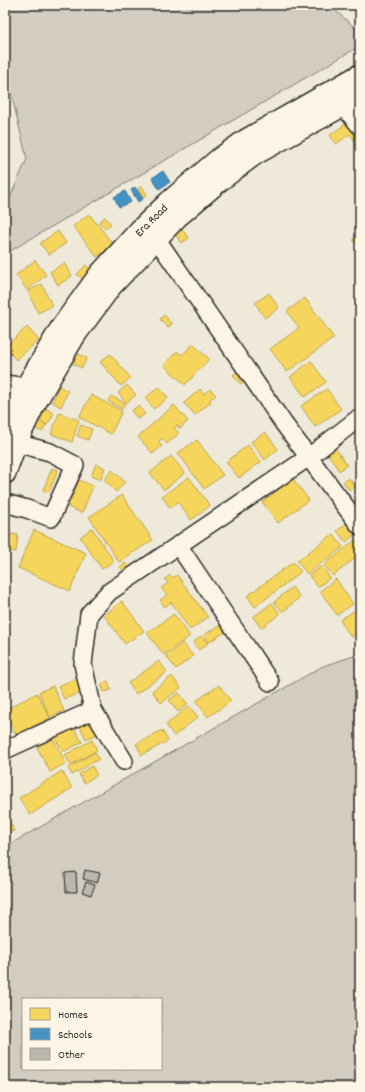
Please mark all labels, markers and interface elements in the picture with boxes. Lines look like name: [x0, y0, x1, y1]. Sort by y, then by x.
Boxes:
street label: Era Road: [132, 201, 172, 241]
legend: [22, 998, 162, 1070]
text: Homes: [58, 1007, 88, 1024]
text: Schools: [58, 1027, 92, 1044]
text: Other: [58, 1047, 85, 1064]

